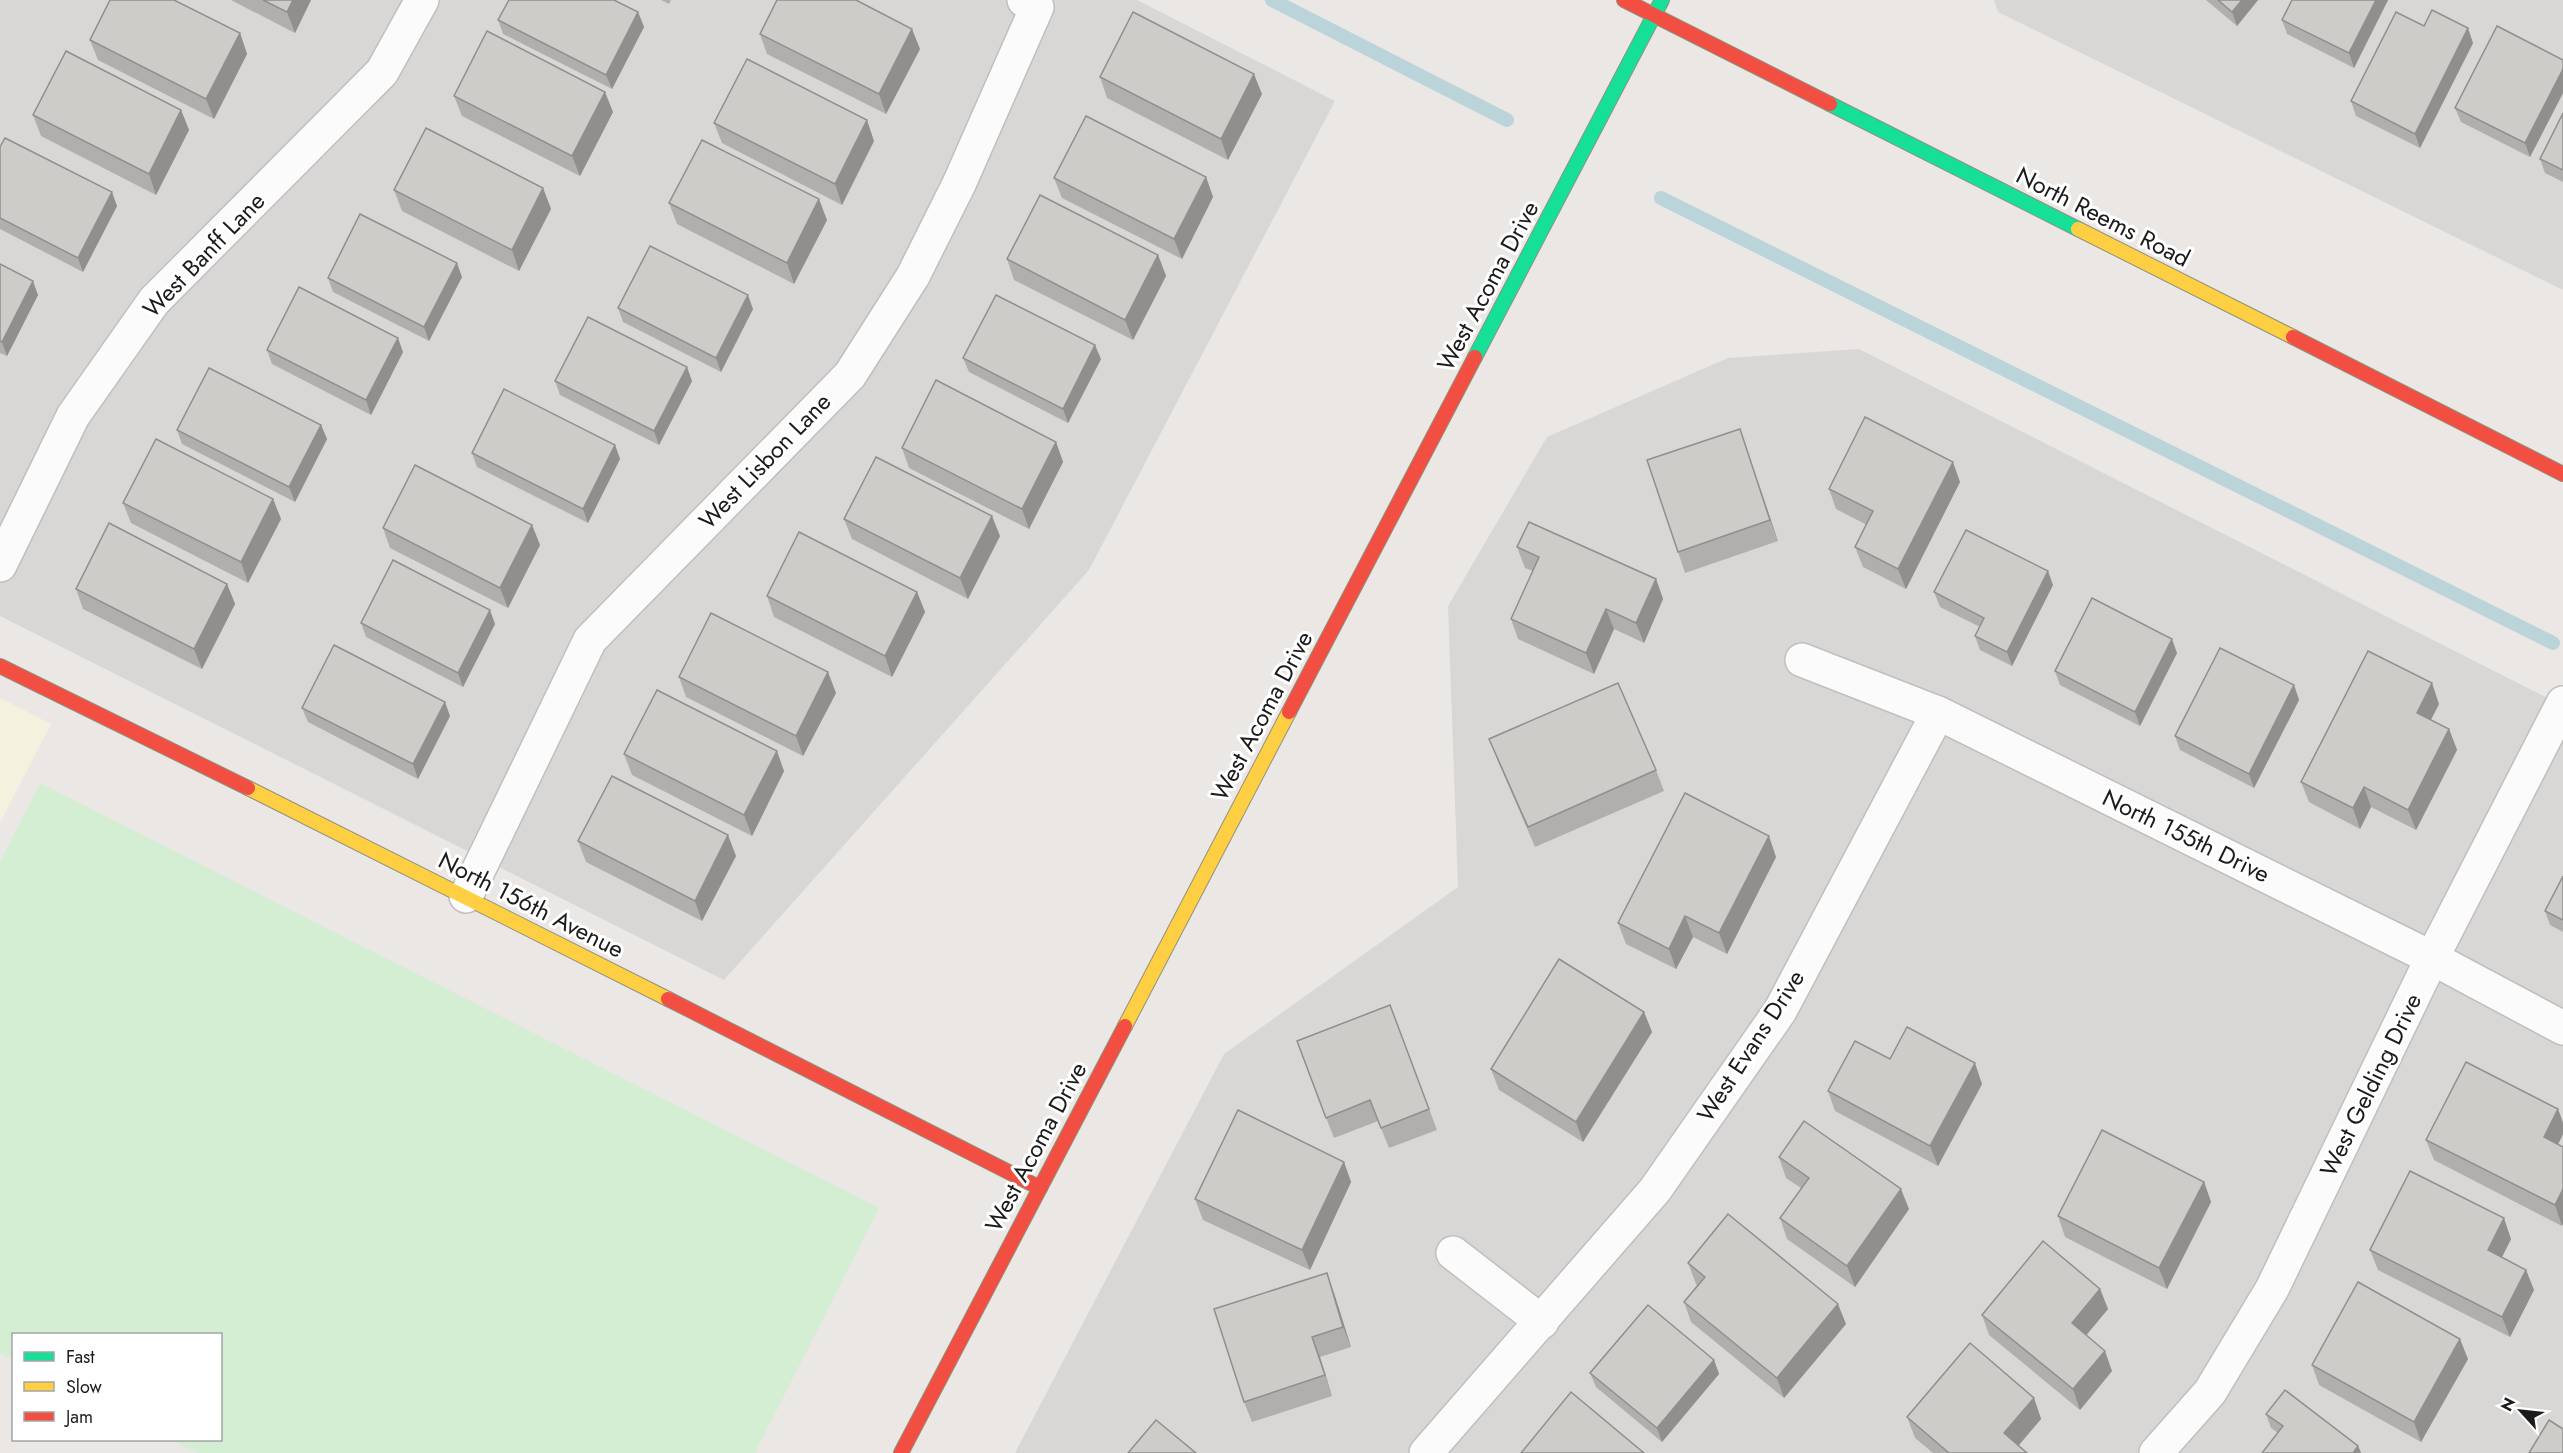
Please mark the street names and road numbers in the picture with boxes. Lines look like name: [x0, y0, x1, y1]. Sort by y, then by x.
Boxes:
street label: North Reems Road: [2010, 158, 2196, 276]
street label: West Banff Lane: [135, 184, 273, 325]
street label: West Acoma Drive: [1428, 195, 1547, 377]
street label: West Lisbon Lane: [690, 385, 839, 537]
street label: West Acoma Drive: [1202, 625, 1321, 807]
street label: North 155th Drive: [2097, 780, 2276, 891]
street label: North 156th Avenue: [432, 843, 630, 966]
street label: West Evans Drive: [1688, 963, 1813, 1129]
street label: West Gelding Drive: [2311, 987, 2430, 1182]
street label: West Acoma Drive: [976, 1056, 1095, 1238]

